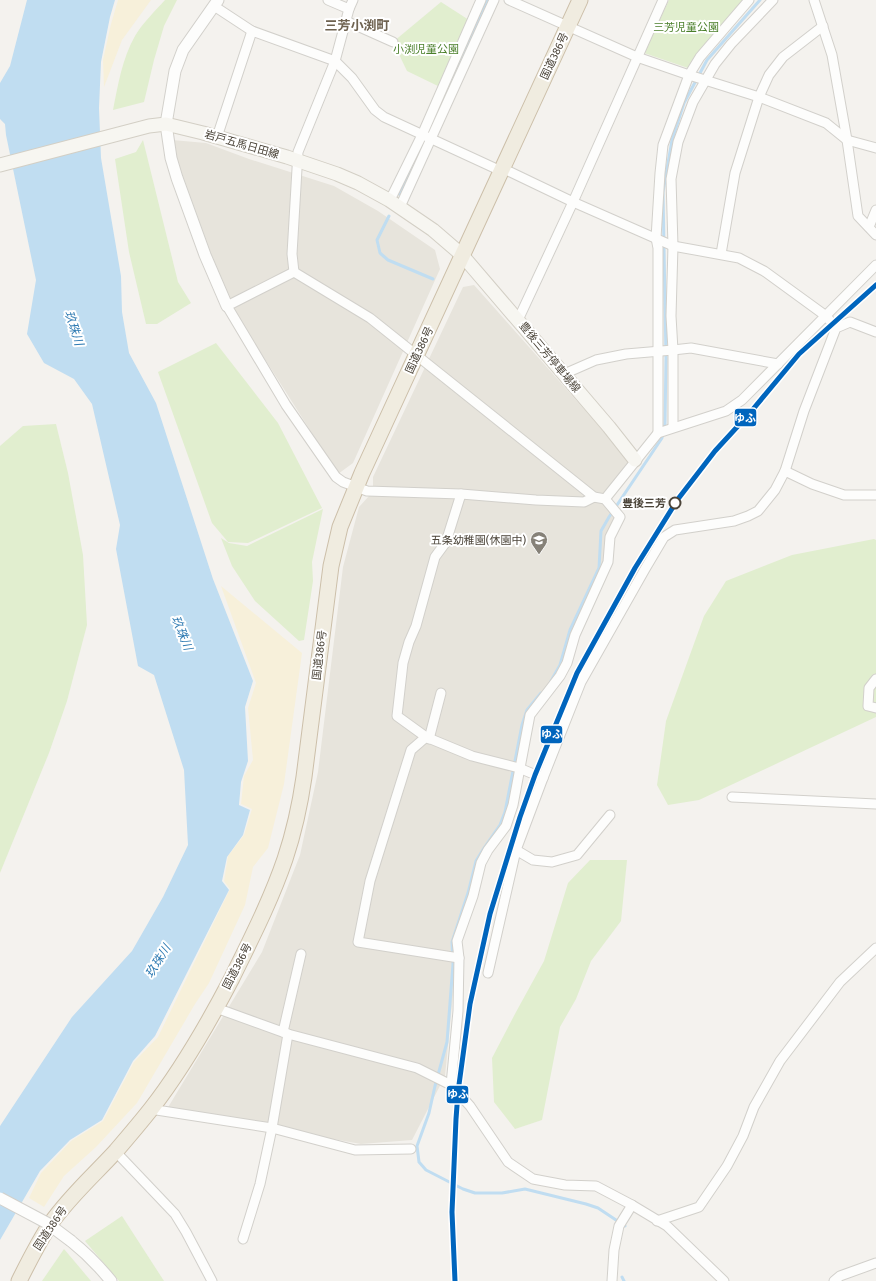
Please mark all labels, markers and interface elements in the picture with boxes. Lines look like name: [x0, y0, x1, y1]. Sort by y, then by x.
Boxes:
district label: 三芳小渕町: [324, 18, 390, 33]
park label: 三芳児童公園: [653, 21, 719, 34]
street label: 国道386号: [538, 31, 571, 82]
park label: 小渕児童公園: [393, 43, 459, 56]
street label: 岩戸五馬日田線: [203, 128, 281, 161]
water label: 玖珠川: [62, 309, 87, 349]
street label: 豊後三芳停車場線: [516, 319, 583, 395]
street label: 国道386号: [403, 325, 436, 376]
line badge: ゆふ: [734, 408, 757, 427]
text: ゆふ: [734, 412, 756, 425]
marker: 豊後三芳: [668, 496, 682, 510]
place label: 豊後三芳: [622, 497, 666, 510]
school or university icon: 五条幼稚園(休園中): [529, 530, 549, 555]
place label: 五条幼稚園(休園中): [431, 534, 526, 547]
water label: 玖珠川: [169, 614, 196, 654]
street label: 国道386号: [310, 629, 329, 681]
line badge: ゆふ: [540, 725, 563, 744]
text: ゆふ: [541, 728, 563, 741]
water label: 玖珠川: [143, 940, 175, 980]
street label: 国道386号: [220, 941, 255, 992]
line badge: ゆふ: [446, 1085, 469, 1104]
text: ゆふ: [447, 1088, 469, 1101]
street label: 国道386号: [31, 1204, 70, 1253]

